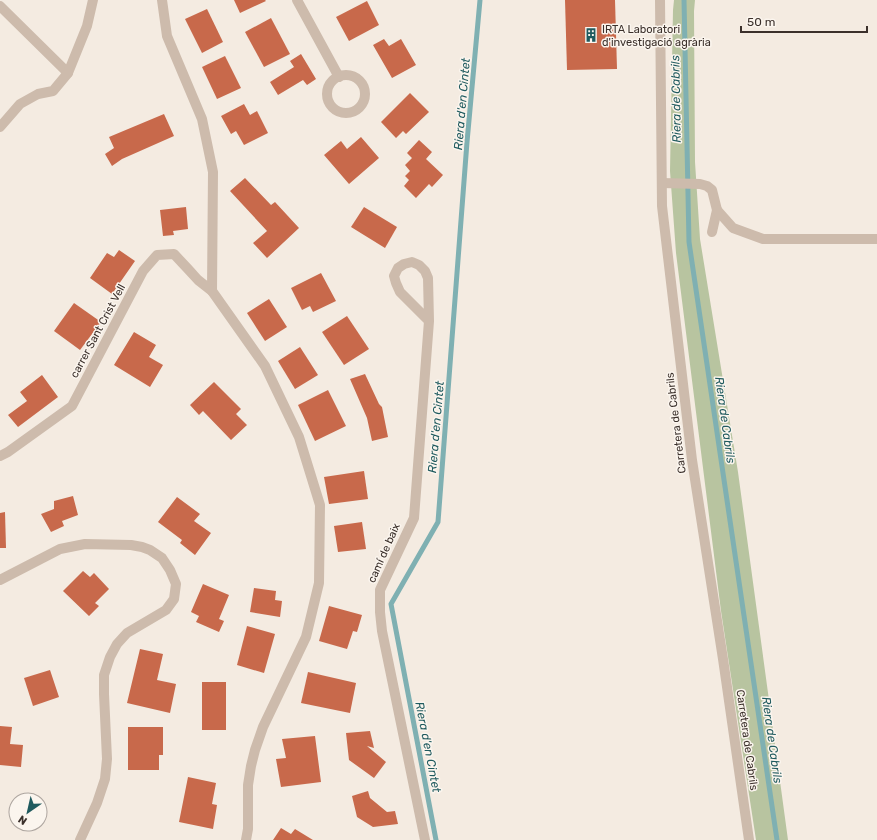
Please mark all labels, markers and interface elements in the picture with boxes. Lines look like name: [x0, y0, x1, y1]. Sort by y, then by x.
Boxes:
scale bar: [741, 8, 867, 34]
text: 50 m: [747, 15, 775, 29]
place label: IRTA Laboratori d'investigació agrària: [602, 23, 711, 49]
building icon: IRTA Laboratori d'investigació agrària: [583, 27, 599, 43]
water label: Riera de Cabrils: [668, 55, 684, 143]
water label: Riera d'en Cintet: [451, 57, 473, 151]
street label: carrer Sant Crist Vell: [68, 282, 128, 380]
street label: Carretera de Cabrils: [663, 371, 689, 474]
water label: Riera de Cabrils: [712, 376, 738, 464]
water label: Riera d'en Cintet: [425, 380, 447, 474]
street label: camí de baix: [365, 521, 403, 585]
street label: Carretera de Cabrils: [733, 689, 761, 792]
water label: Riera de Cabrils: [759, 696, 785, 784]
water label: Riera d'en Cintet: [412, 700, 444, 794]
north arrow: [8, 792, 48, 832]
text: N: [16, 812, 30, 827]

